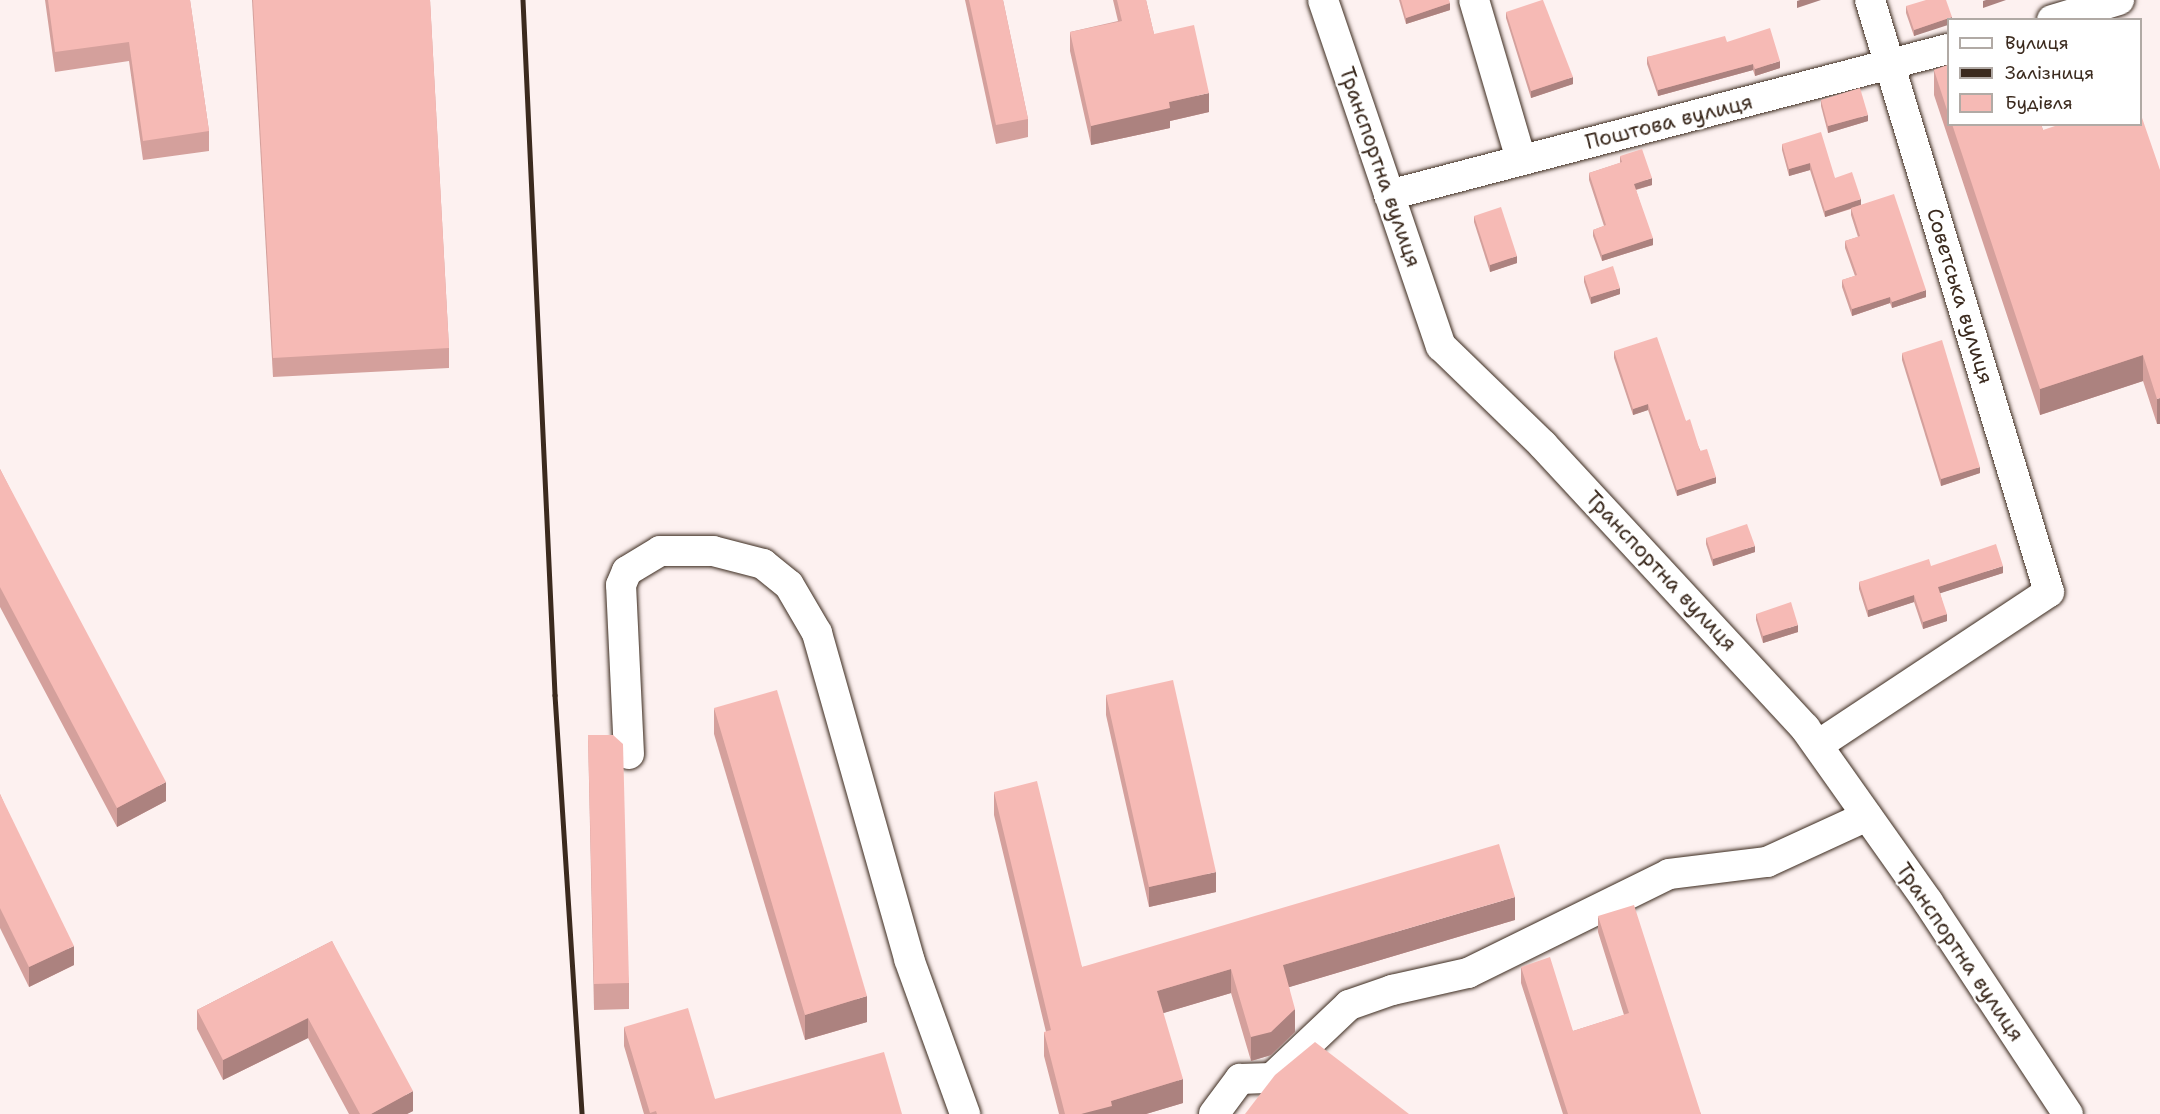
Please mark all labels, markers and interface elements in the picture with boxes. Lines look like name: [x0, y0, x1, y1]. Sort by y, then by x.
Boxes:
legend: [1947, 18, 2142, 126]
text: Вулиця: [2005, 31, 2069, 55]
text: Залізниця: [2005, 61, 2094, 85]
street label: Транспортна вулиця: [1334, 63, 1426, 271]
street label: Поштова вулиця: [1583, 89, 1755, 155]
text: Будівля: [2005, 91, 2073, 115]
street label: Советська вулиця: [1921, 205, 1999, 387]
street label: Транспортна вулиця: [1580, 486, 1742, 656]
street label: Транспортна вулиця: [1891, 858, 2029, 1046]

